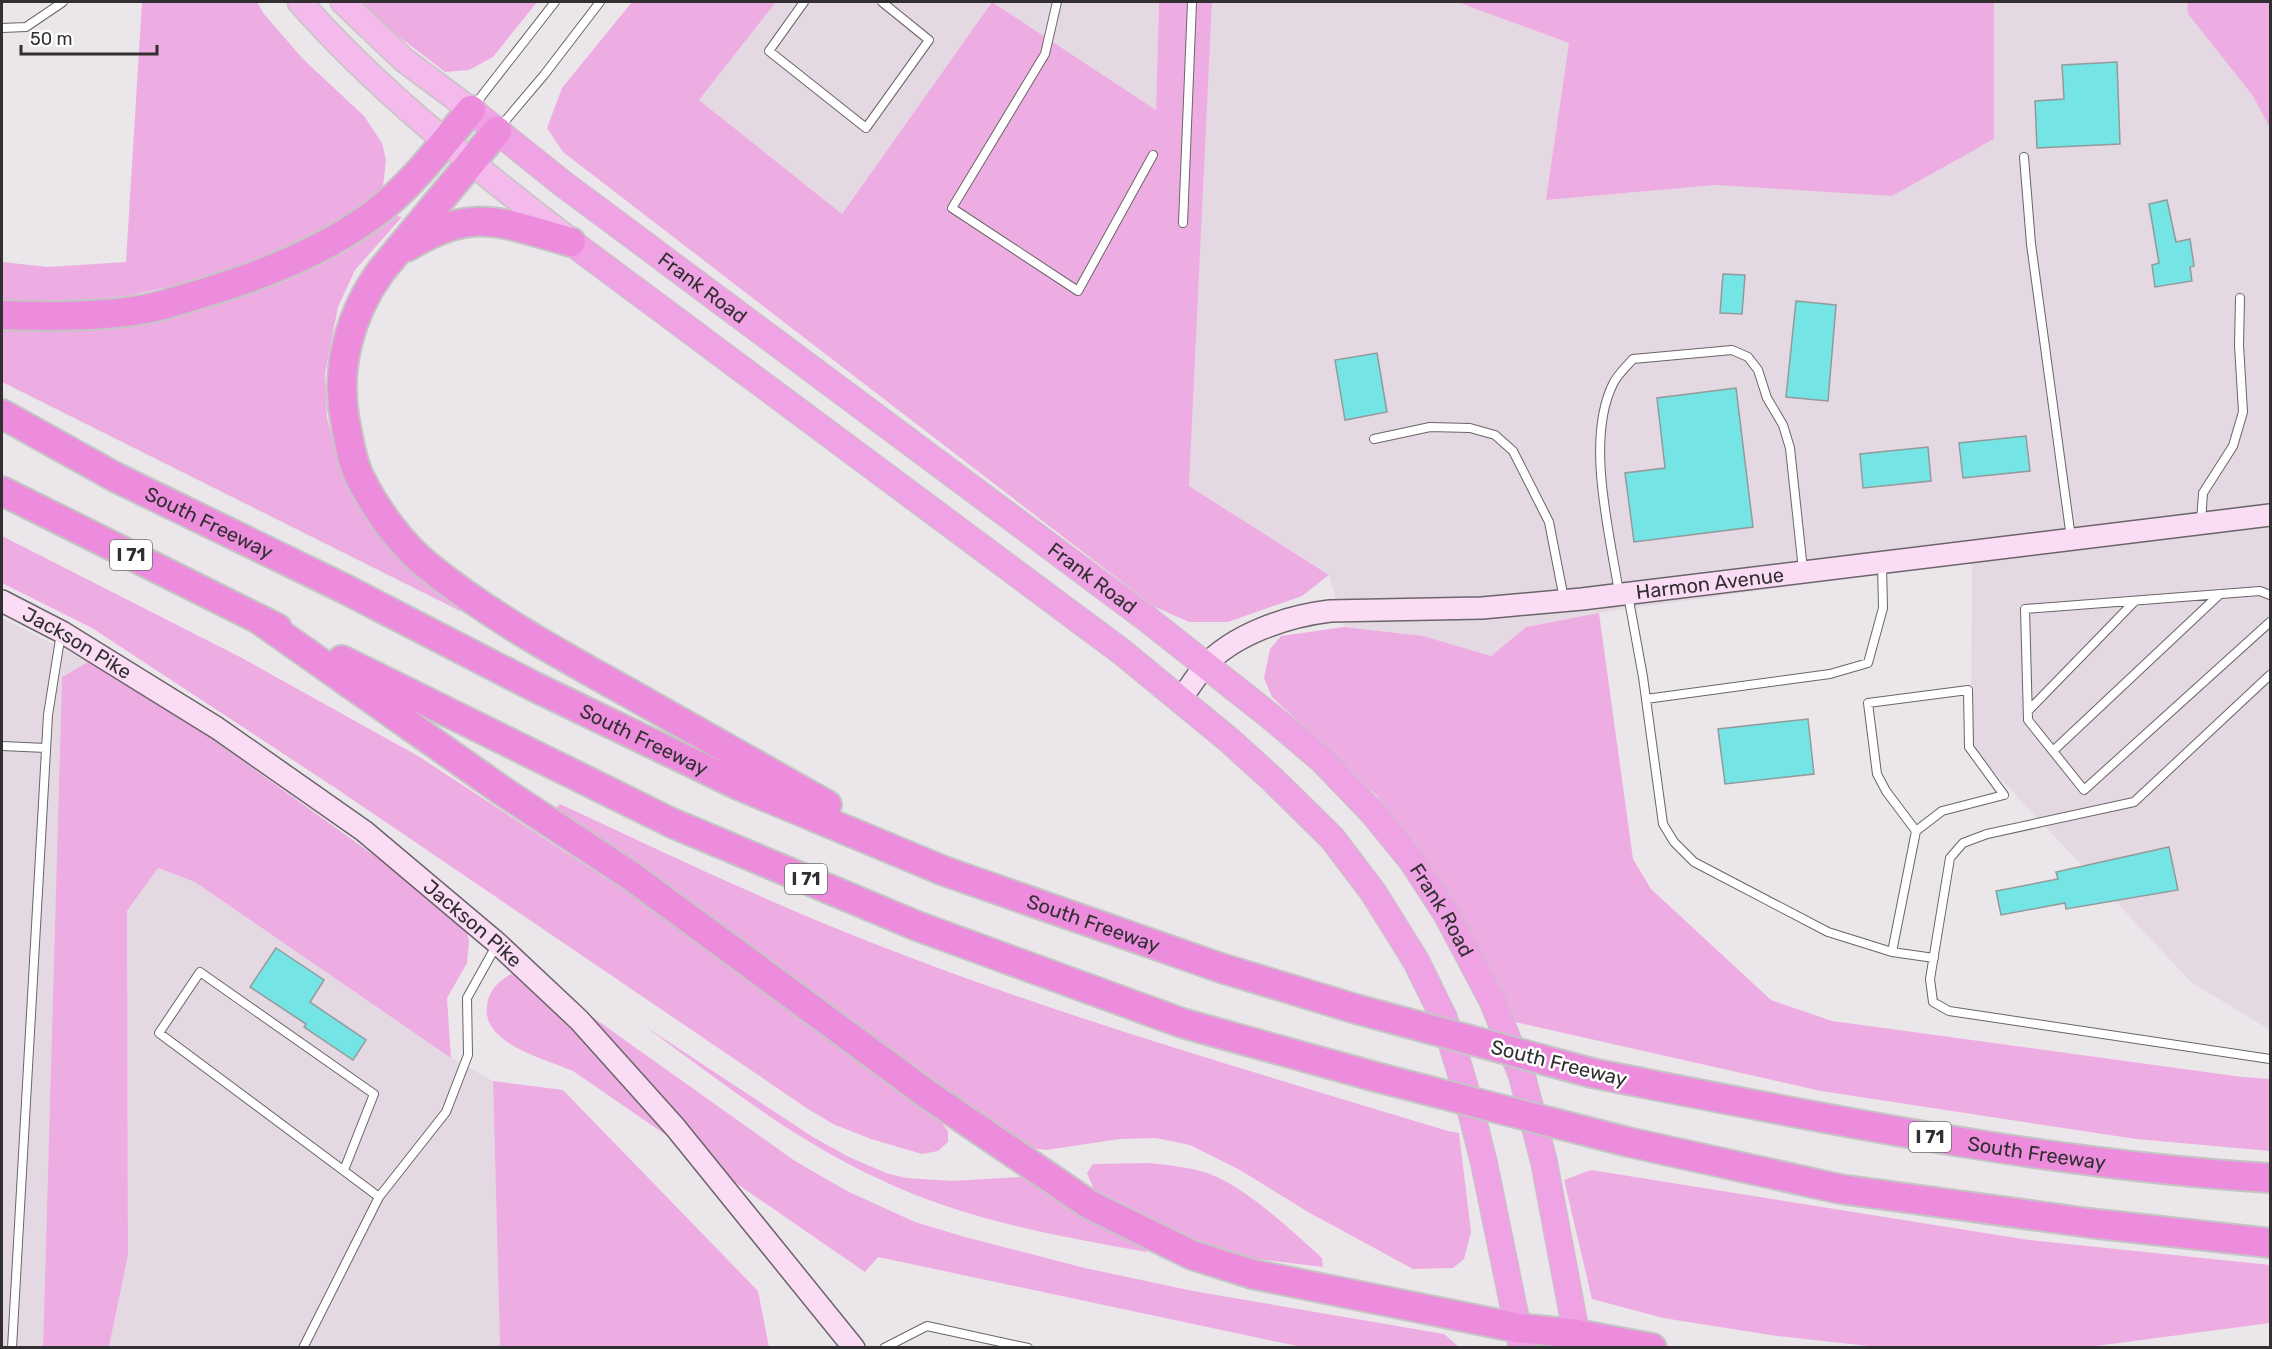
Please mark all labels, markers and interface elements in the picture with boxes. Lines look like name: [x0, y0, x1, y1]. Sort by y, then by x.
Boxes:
scale bar: [21, 18, 158, 56]
text: 50 m: [30, 28, 73, 50]
street label: Frank Road: [654, 247, 752, 329]
street label: South Freeway: [141, 481, 277, 564]
street label: Frank Road: [1043, 537, 1141, 619]
road number: I 71: [110, 540, 152, 570]
street label: Harmon Avenue: [1635, 562, 1785, 604]
street label: Jackson Pike: [19, 602, 136, 684]
street label: South Freeway: [576, 698, 712, 781]
street label: Frank Road: [1405, 859, 1479, 961]
road number: I 71: [785, 864, 827, 894]
street label: Jackson Pike: [419, 874, 527, 972]
street label: South Freeway: [1024, 889, 1163, 958]
street label: South Freeway: [1488, 1034, 1630, 1092]
road number: I 71: [1909, 1122, 1951, 1152]
street label: South Freeway: [1966, 1131, 2107, 1175]

